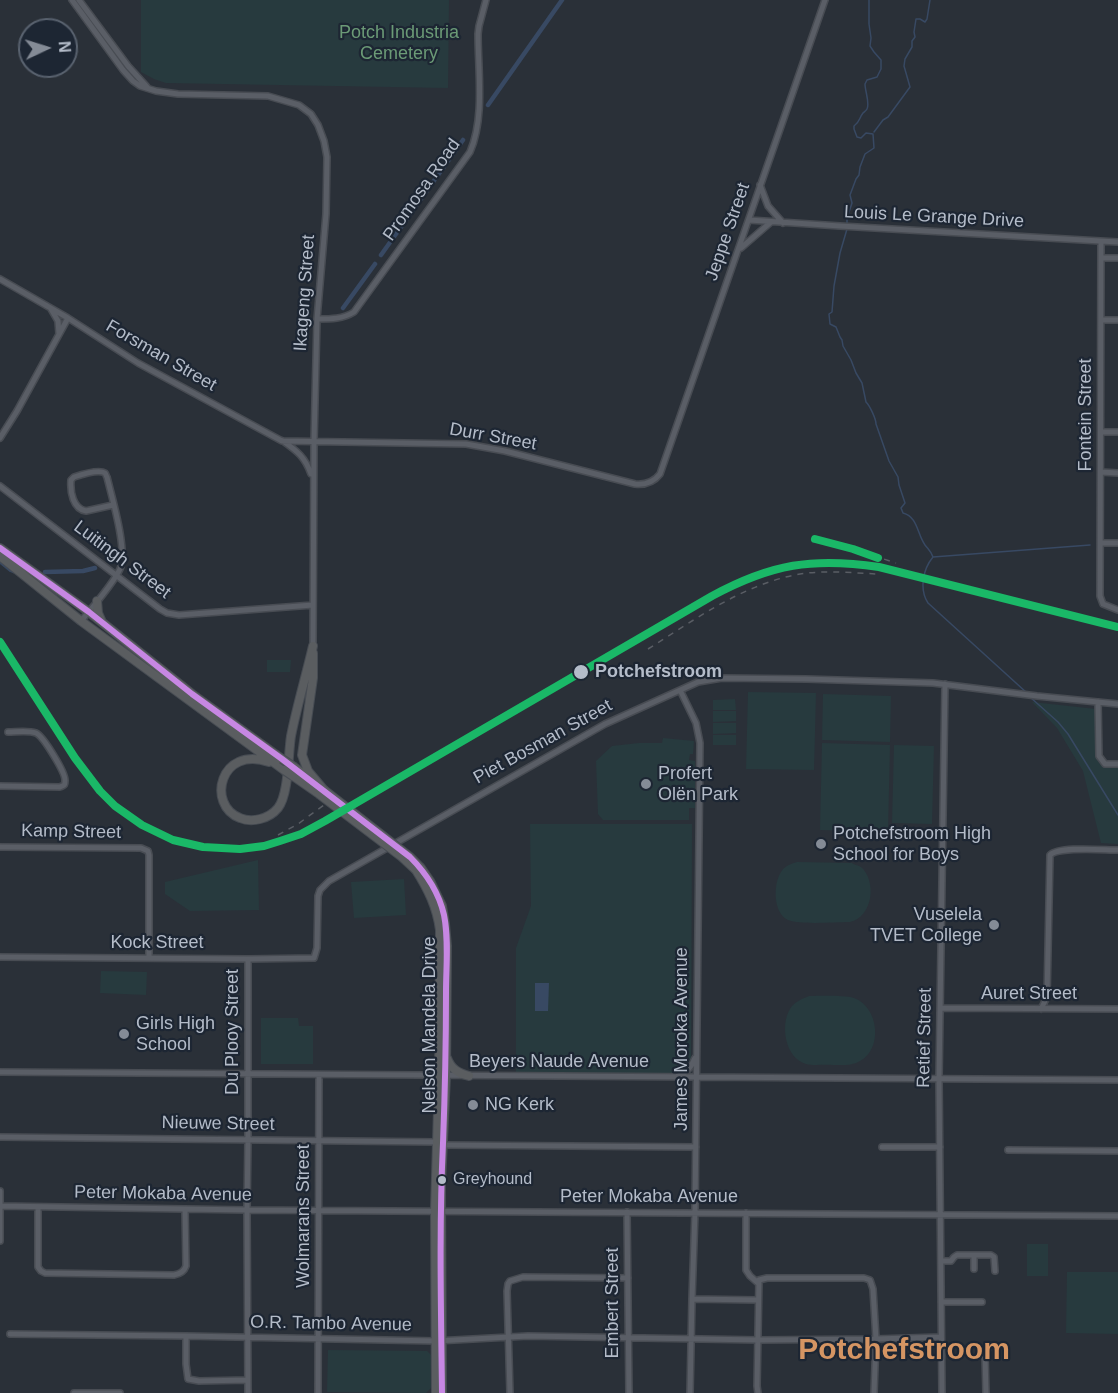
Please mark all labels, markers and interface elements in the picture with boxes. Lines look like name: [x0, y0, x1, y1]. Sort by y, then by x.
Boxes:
north arrow: [18, 18, 78, 78]
park label: Potch Industria Cemetery: [339, 22, 459, 64]
text: N: [56, 40, 73, 53]
street label: Promosa Road: [379, 135, 465, 245]
street label: Jeppe Street: [701, 180, 755, 284]
street label: Louis Le Grange Drive: [844, 202, 1024, 232]
street label: Ikageng Street: [290, 234, 320, 352]
street label: Forsman Street: [102, 316, 220, 396]
street label: Fontein Street: [1075, 358, 1097, 472]
street label: Durr Street: [448, 419, 538, 455]
street label: Luitingh Street: [69, 516, 175, 604]
place label: Potchefstroom: [595, 661, 722, 683]
marker: Potchefstroom: [572, 663, 590, 681]
street label: Piet Bosman Street: [470, 695, 616, 789]
place label: Profert Olën Park: [658, 763, 738, 806]
marker: Profert Olën Park: [639, 777, 653, 791]
street label: Kamp Street: [21, 820, 121, 844]
place label: Potchefstroom High School for Boys: [833, 823, 991, 866]
marker: Potchefstroom High School for Boys: [814, 837, 828, 851]
place label: Vuselela TVET College: [870, 904, 982, 946]
marker: Vuselela TVET College: [987, 918, 1001, 932]
street label: Kock Street: [110, 932, 204, 954]
street label: Nelson Mandela Drive: [419, 936, 441, 1114]
street label: James Moroka Avenue: [671, 947, 693, 1131]
street label: Du Plooy Street: [222, 969, 244, 1095]
street label: Auret Street: [981, 983, 1077, 1005]
street label: Retief Street: [913, 988, 937, 1088]
place label: Girls High School: [136, 1013, 215, 1056]
marker: Girls High School: [117, 1027, 131, 1041]
street label: Beyers Naude Avenue: [469, 1051, 649, 1073]
place label: NG Kerk: [485, 1094, 554, 1116]
marker: NG Kerk: [466, 1098, 480, 1112]
street label: Nieuwe Street: [161, 1112, 275, 1136]
street label: Wolmarans Street: [293, 1144, 315, 1288]
place label: Greyhound: [453, 1170, 532, 1190]
marker: Greyhound: [436, 1174, 448, 1186]
street label: Peter Mokaba Avenue: [74, 1182, 252, 1206]
street label: Peter Mokaba Avenue: [560, 1186, 738, 1208]
street label: Embert Street: [602, 1247, 624, 1359]
street label: O.R. Tambo Avenue: [250, 1312, 412, 1336]
district label: Potchefstroom: [798, 1333, 1010, 1369]

